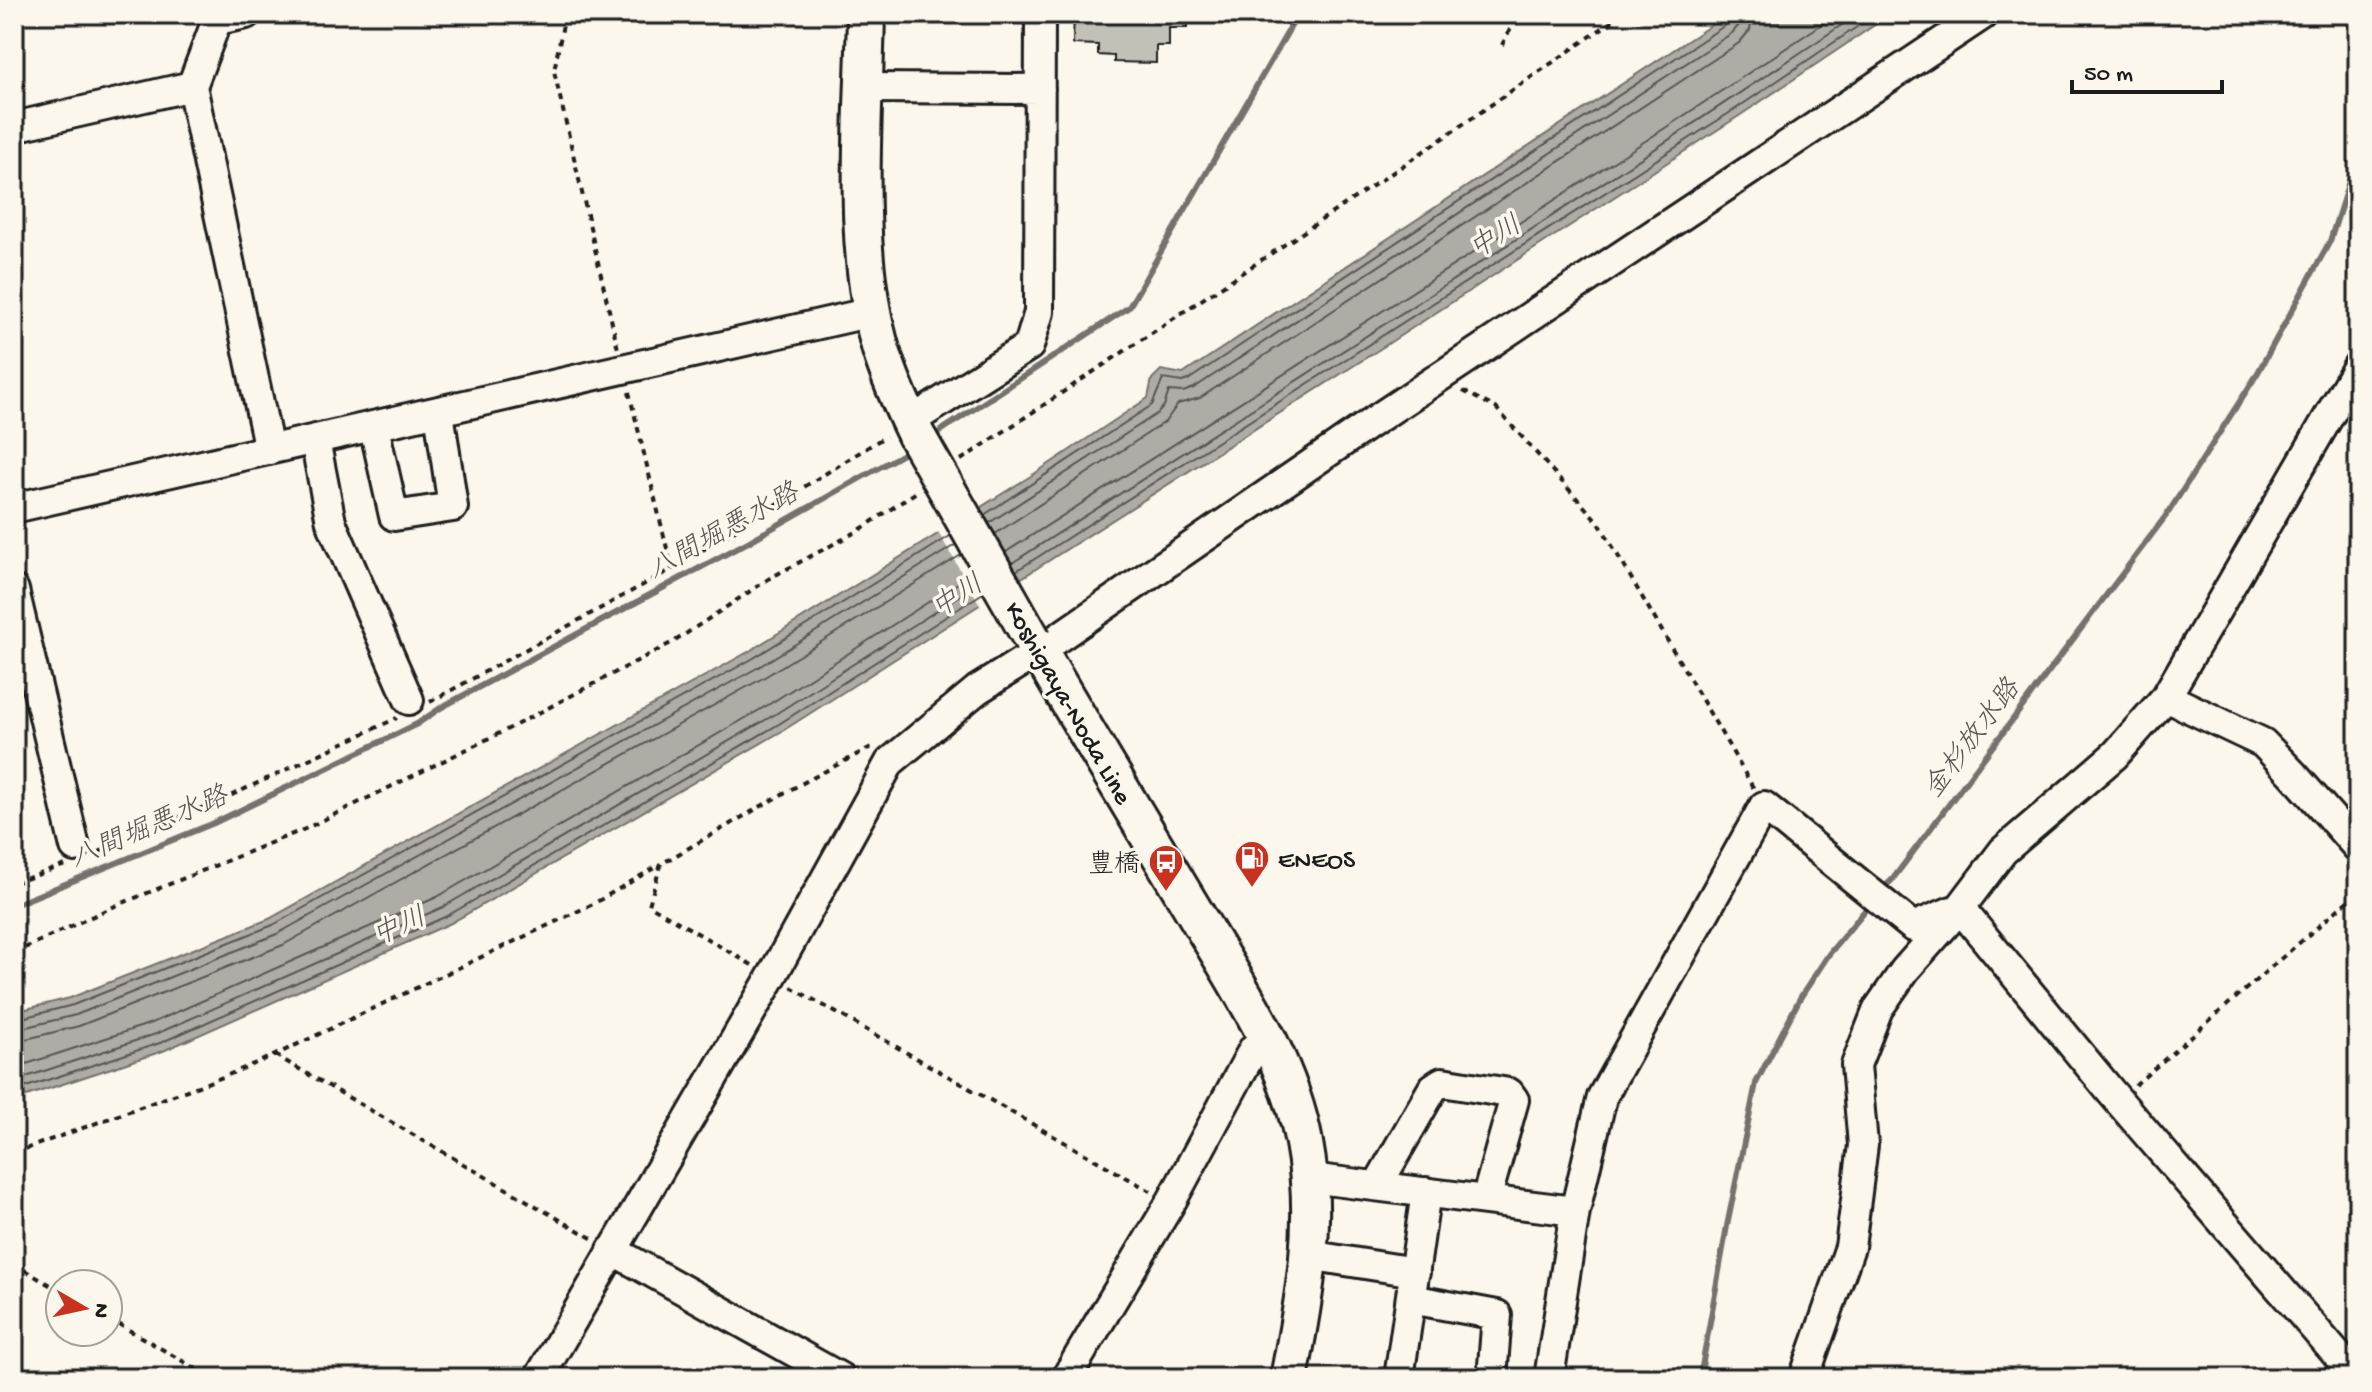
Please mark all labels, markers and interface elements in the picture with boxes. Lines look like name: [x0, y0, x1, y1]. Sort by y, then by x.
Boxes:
scale bar: [2072, 44, 2222, 94]
text: 50 m: [2084, 61, 2133, 90]
water label: 中川: [1463, 209, 1529, 268]
water label: 八間堀悪水路: [642, 476, 807, 588]
water label: 中川: [925, 568, 991, 627]
street label: Koshigaya-Noda Line: [995, 597, 1137, 812]
water label: 金杉放水路: [1917, 672, 2030, 806]
water label: 八間堀悪水路: [66, 779, 235, 877]
fuel station icon: ENEOS: [1233, 839, 1271, 889]
bus stop icon: 豊橋: [1147, 843, 1185, 893]
place label: ENEOS: [1278, 847, 1356, 878]
place label: 豊橋: [1088, 849, 1140, 882]
water label: 中川: [367, 901, 432, 955]
north arrow: [44, 1268, 124, 1348]
text: N: [86, 1301, 114, 1320]

